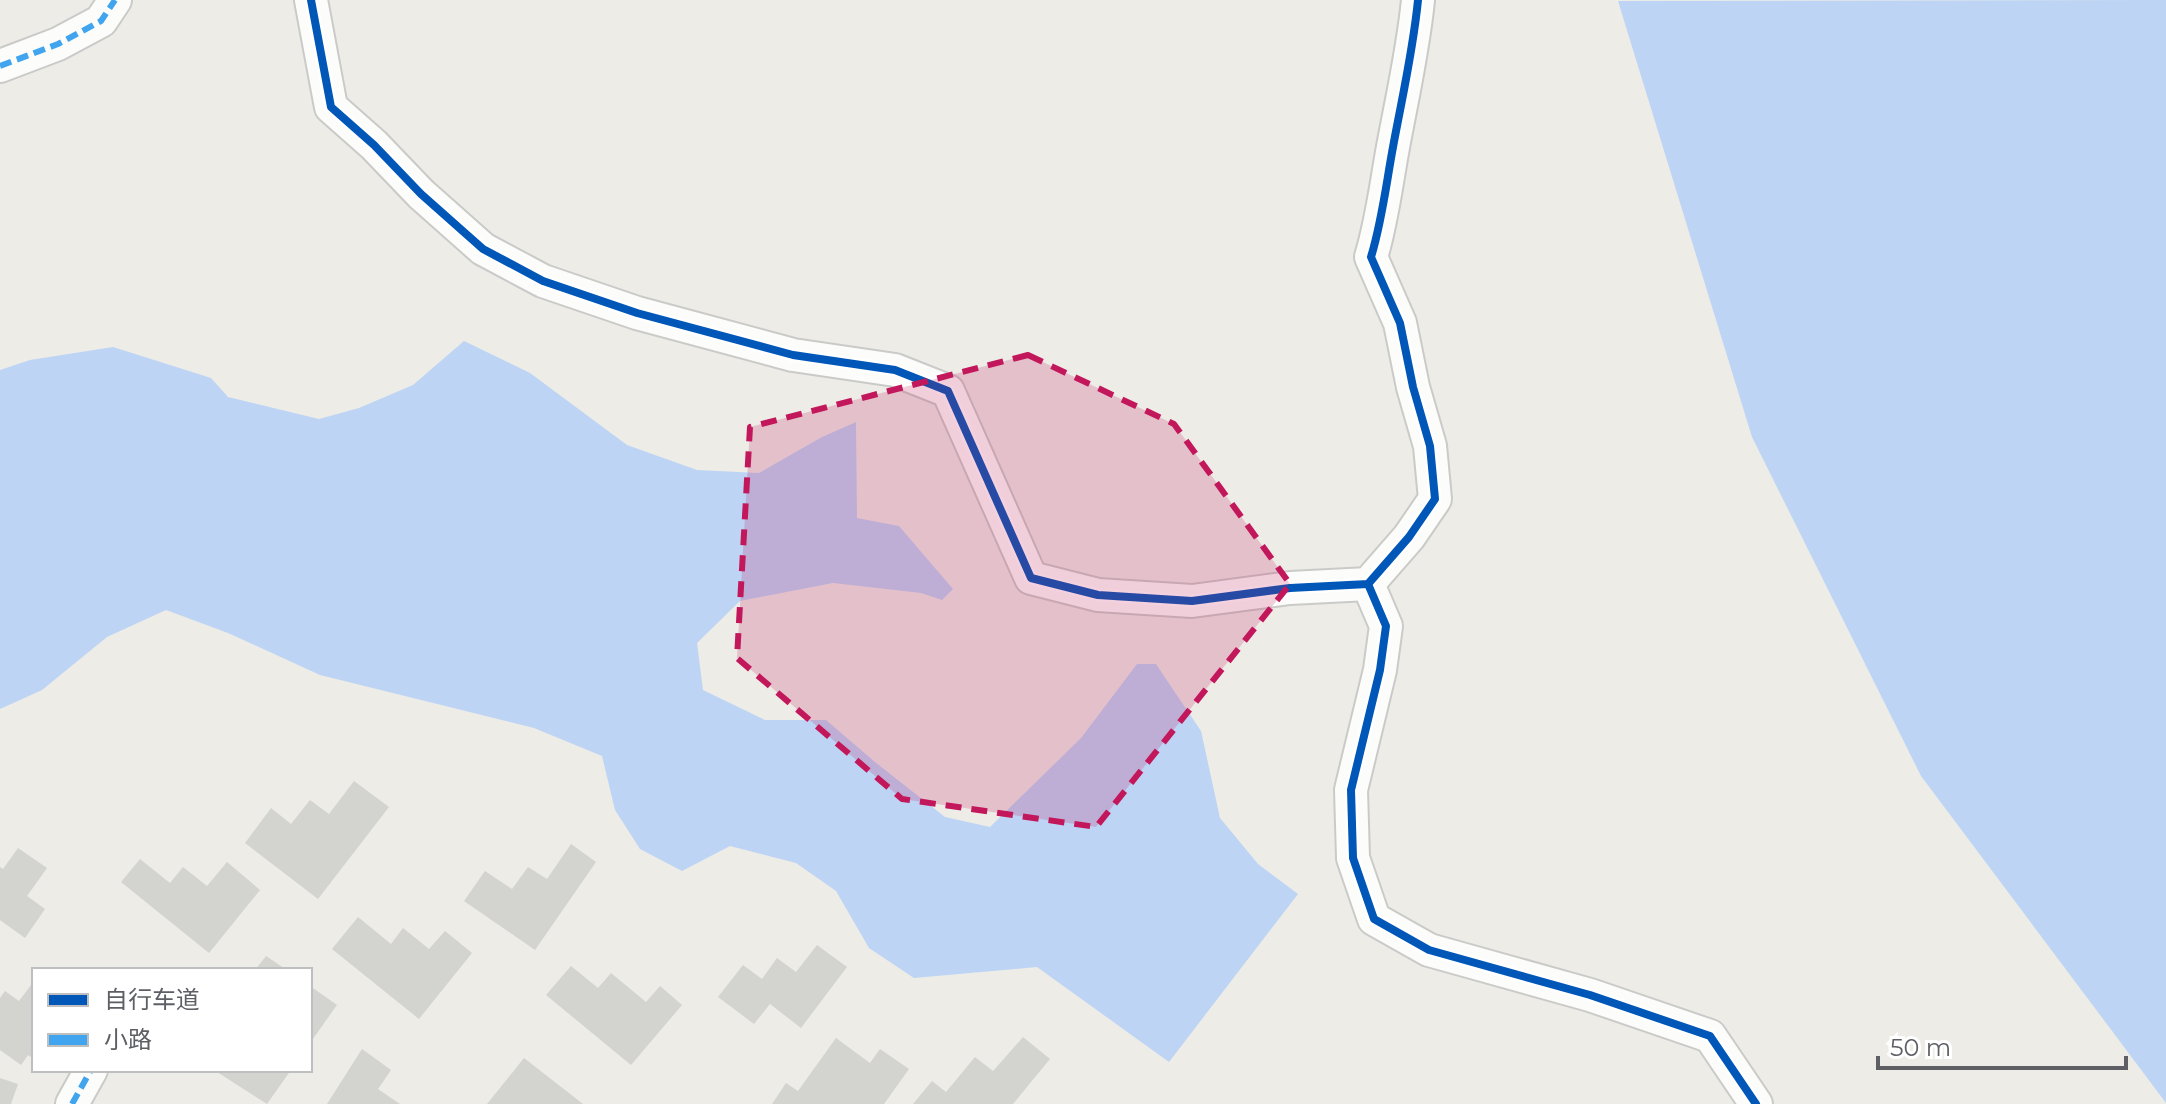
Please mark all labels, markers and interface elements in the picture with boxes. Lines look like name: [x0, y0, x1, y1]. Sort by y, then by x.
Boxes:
legend: [32, 968, 312, 1072]
text: 自行车道: [104, 985, 200, 1014]
scale bar: [1878, 1020, 2126, 1070]
text: 小路: [104, 1025, 152, 1054]
text: 50 m: [1890, 1033, 1951, 1062]

